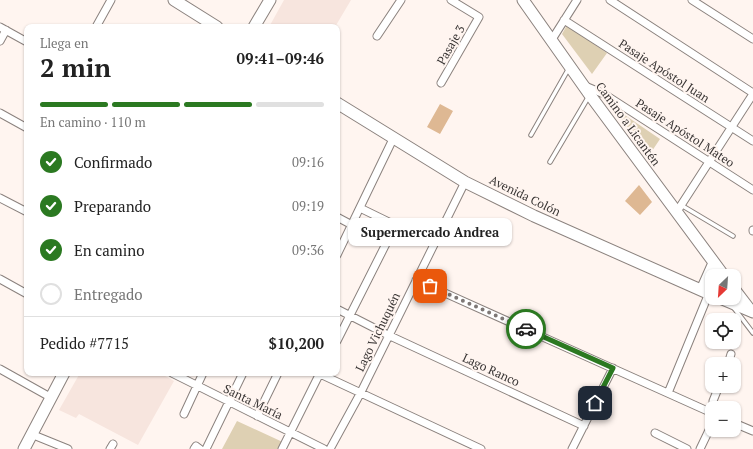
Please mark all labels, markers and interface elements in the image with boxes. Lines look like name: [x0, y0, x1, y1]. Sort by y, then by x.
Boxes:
street label: Pasaje 3: [433, 22, 468, 67]
text: Llega en: [40, 34, 88, 52]
street label: Pasaje Apóstol Juan: [616, 36, 712, 106]
text: 09:41–09:46: [237, 48, 324, 68]
text: 2 min: [40, 50, 111, 84]
street label: Camino a Licantén: [593, 79, 664, 169]
street label: Pasaje Apóstol Mateo: [633, 95, 738, 170]
text: En camino · 110 m: [40, 113, 146, 131]
icon: check: [40, 151, 62, 173]
text: Confirmado: [74, 152, 152, 172]
text: 09:16: [292, 153, 324, 171]
street label: Avenida Colón: [487, 172, 563, 219]
icon: check: [40, 195, 62, 217]
text: Preparando: [74, 196, 151, 216]
text: 09:19: [292, 197, 324, 215]
callout: Supermercado Andrea: [348, 218, 512, 246]
text: Supermercado Andrea: [361, 223, 499, 241]
icon: check: [40, 239, 62, 261]
text: En camino: [74, 240, 145, 260]
text: 09:36: [292, 241, 324, 259]
pin: [413, 269, 447, 303]
north arrow: [705, 269, 741, 305]
map controls: [705, 269, 741, 437]
icon: bag: [419, 275, 441, 297]
text: Entregado: [74, 284, 143, 304]
street label: Lago Vichuquén: [352, 290, 403, 374]
courier: [506, 309, 546, 349]
button: locate: [705, 313, 741, 349]
icon: car: [515, 318, 537, 340]
text: Pedido #7715: [40, 333, 129, 353]
text: $10,200: [269, 333, 324, 353]
street label: Lago Ranco: [460, 350, 523, 389]
button: +: [705, 357, 741, 393]
street label: Santa María: [221, 381, 285, 422]
pin: [578, 386, 612, 420]
icon: home: [584, 392, 606, 414]
button: −: [705, 401, 741, 437]

